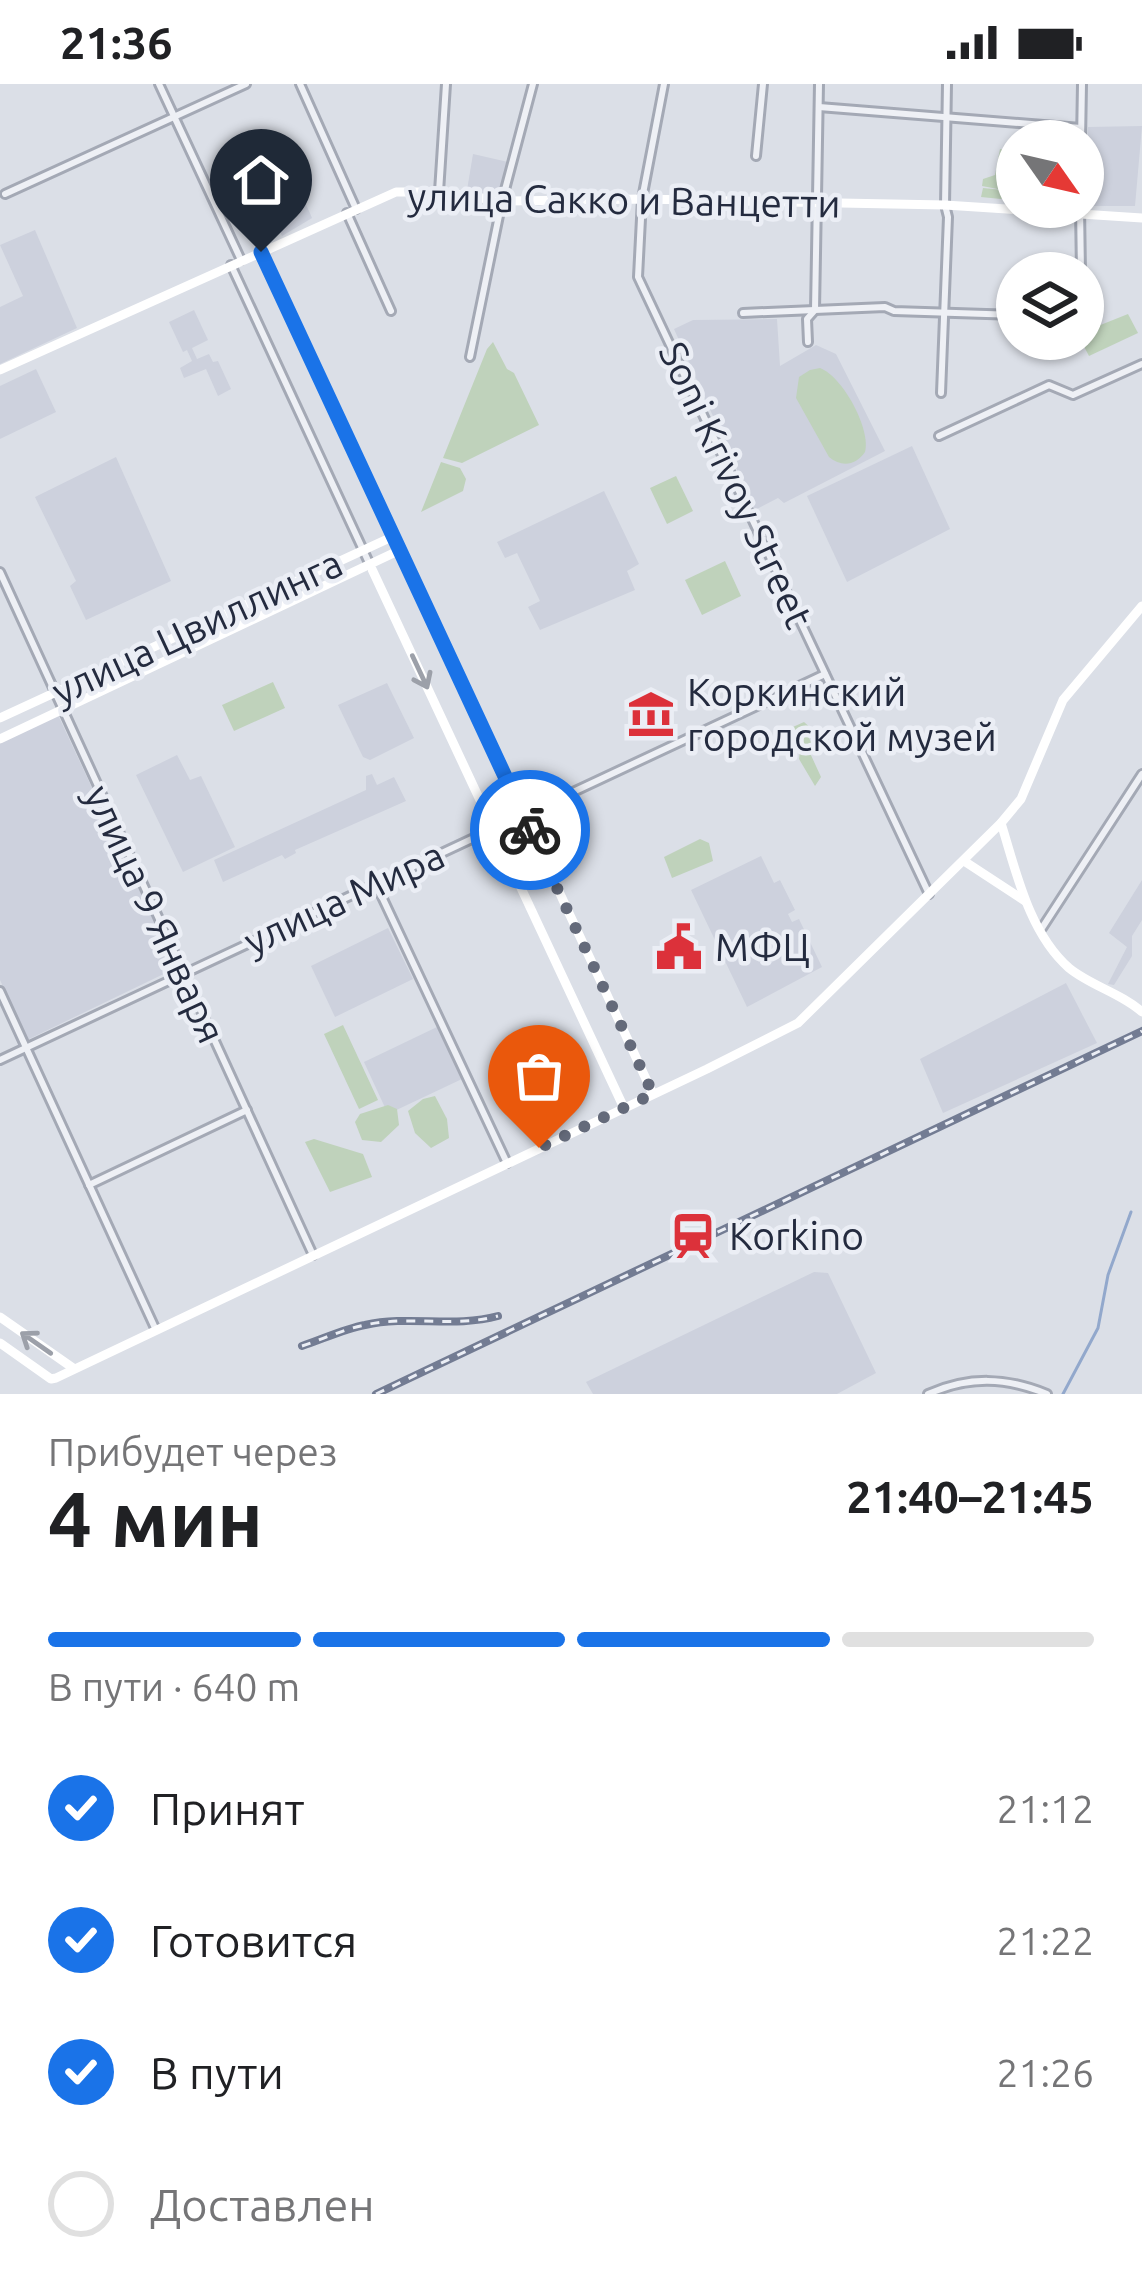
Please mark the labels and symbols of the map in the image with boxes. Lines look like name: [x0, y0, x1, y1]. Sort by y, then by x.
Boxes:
north arrow: [996, 120, 1104, 228]
pin: [210, 129, 312, 252]
street label: улица Сакко и Ванцетти: [407, 174, 841, 225]
street label: Soni Krivoy Street: [651, 335, 821, 634]
street label: улица Цвиллинга: [45, 540, 349, 713]
one-way arrow: [410, 653, 432, 689]
place label: Коркинский городской музей: [687, 670, 997, 758]
museum icon: Коркинский городской музей: [626, 689, 676, 739]
courier: [470, 770, 590, 890]
street label: улица 9 Января: [77, 778, 234, 1049]
street label: улица Мира: [237, 833, 451, 963]
public building icon: МФЦ: [654, 922, 704, 972]
place label: МФЦ: [715, 925, 810, 968]
pin: [488, 1025, 590, 1148]
station icon: Korkino: [668, 1211, 718, 1261]
place label: Korkino: [729, 1214, 864, 1257]
one-way arrow: [20, 1331, 54, 1356]

